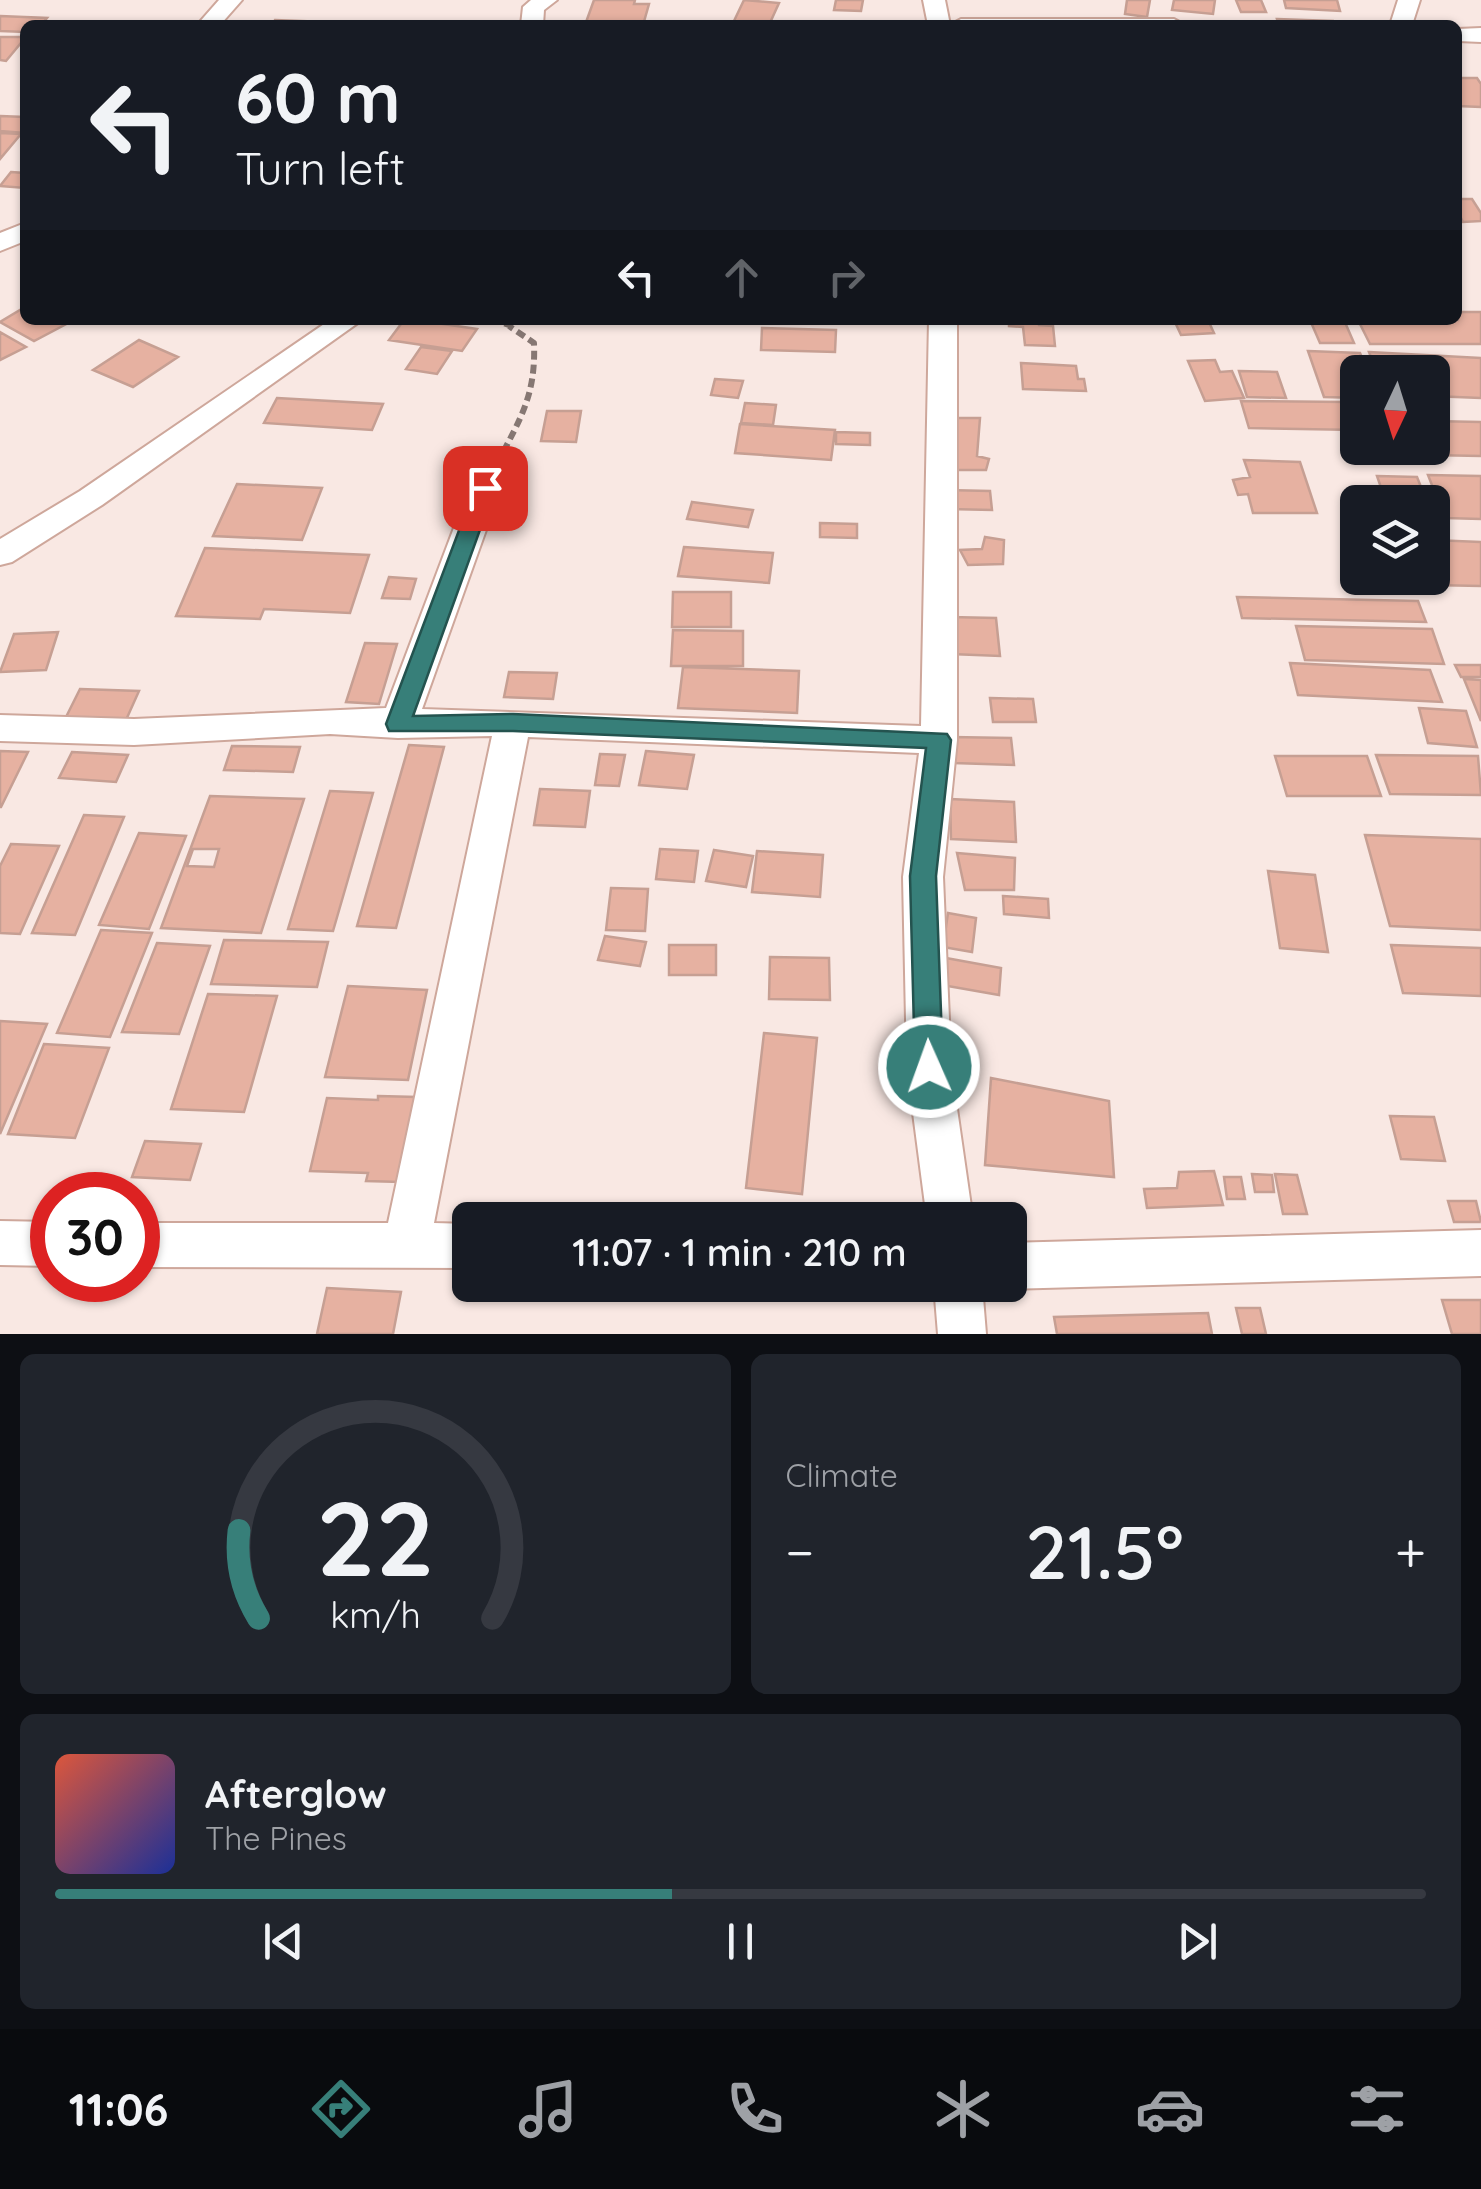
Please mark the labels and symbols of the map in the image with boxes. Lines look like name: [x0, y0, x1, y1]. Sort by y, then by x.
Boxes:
north arrow: [1340, 355, 1450, 465]
pin: [443, 446, 528, 531]
position arrow: [877, 1015, 981, 1119]
speed limit sign: 30: [30, 1172, 160, 1302]

